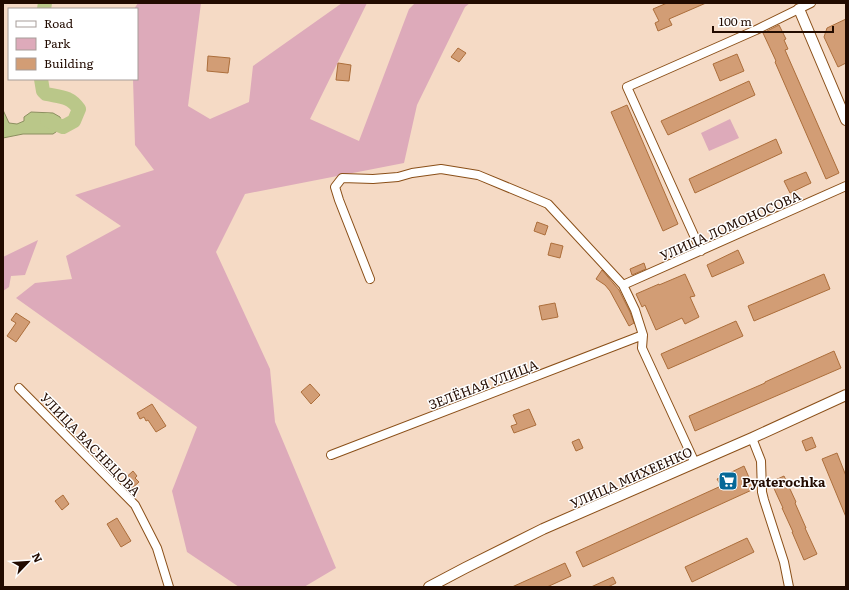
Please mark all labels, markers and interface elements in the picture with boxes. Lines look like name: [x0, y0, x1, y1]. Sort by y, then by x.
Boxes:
legend: [8, 8, 138, 80]
scale bar: [713, 8, 833, 34]
text: 100 m: [719, 12, 752, 30]
text: Road: [44, 14, 74, 32]
text: Park: [44, 34, 71, 52]
text: Building: [44, 54, 94, 72]
street label: УЛИЦА ЛОМОНОСОВА: [657, 185, 804, 265]
street label: ЗЕЛЁНАЯ УЛИЦА: [426, 354, 541, 414]
street label: УЛИЦА ВАСНЕЦОВА: [36, 388, 146, 500]
street label: УЛИЦА МИХЕЕНКО: [567, 441, 695, 512]
supermarket icon: Pyaterochka: [717, 470, 739, 492]
place label: Pyaterochka: [742, 472, 826, 491]
north arrow: [8, 542, 48, 582]
text: N: [29, 550, 47, 565]

